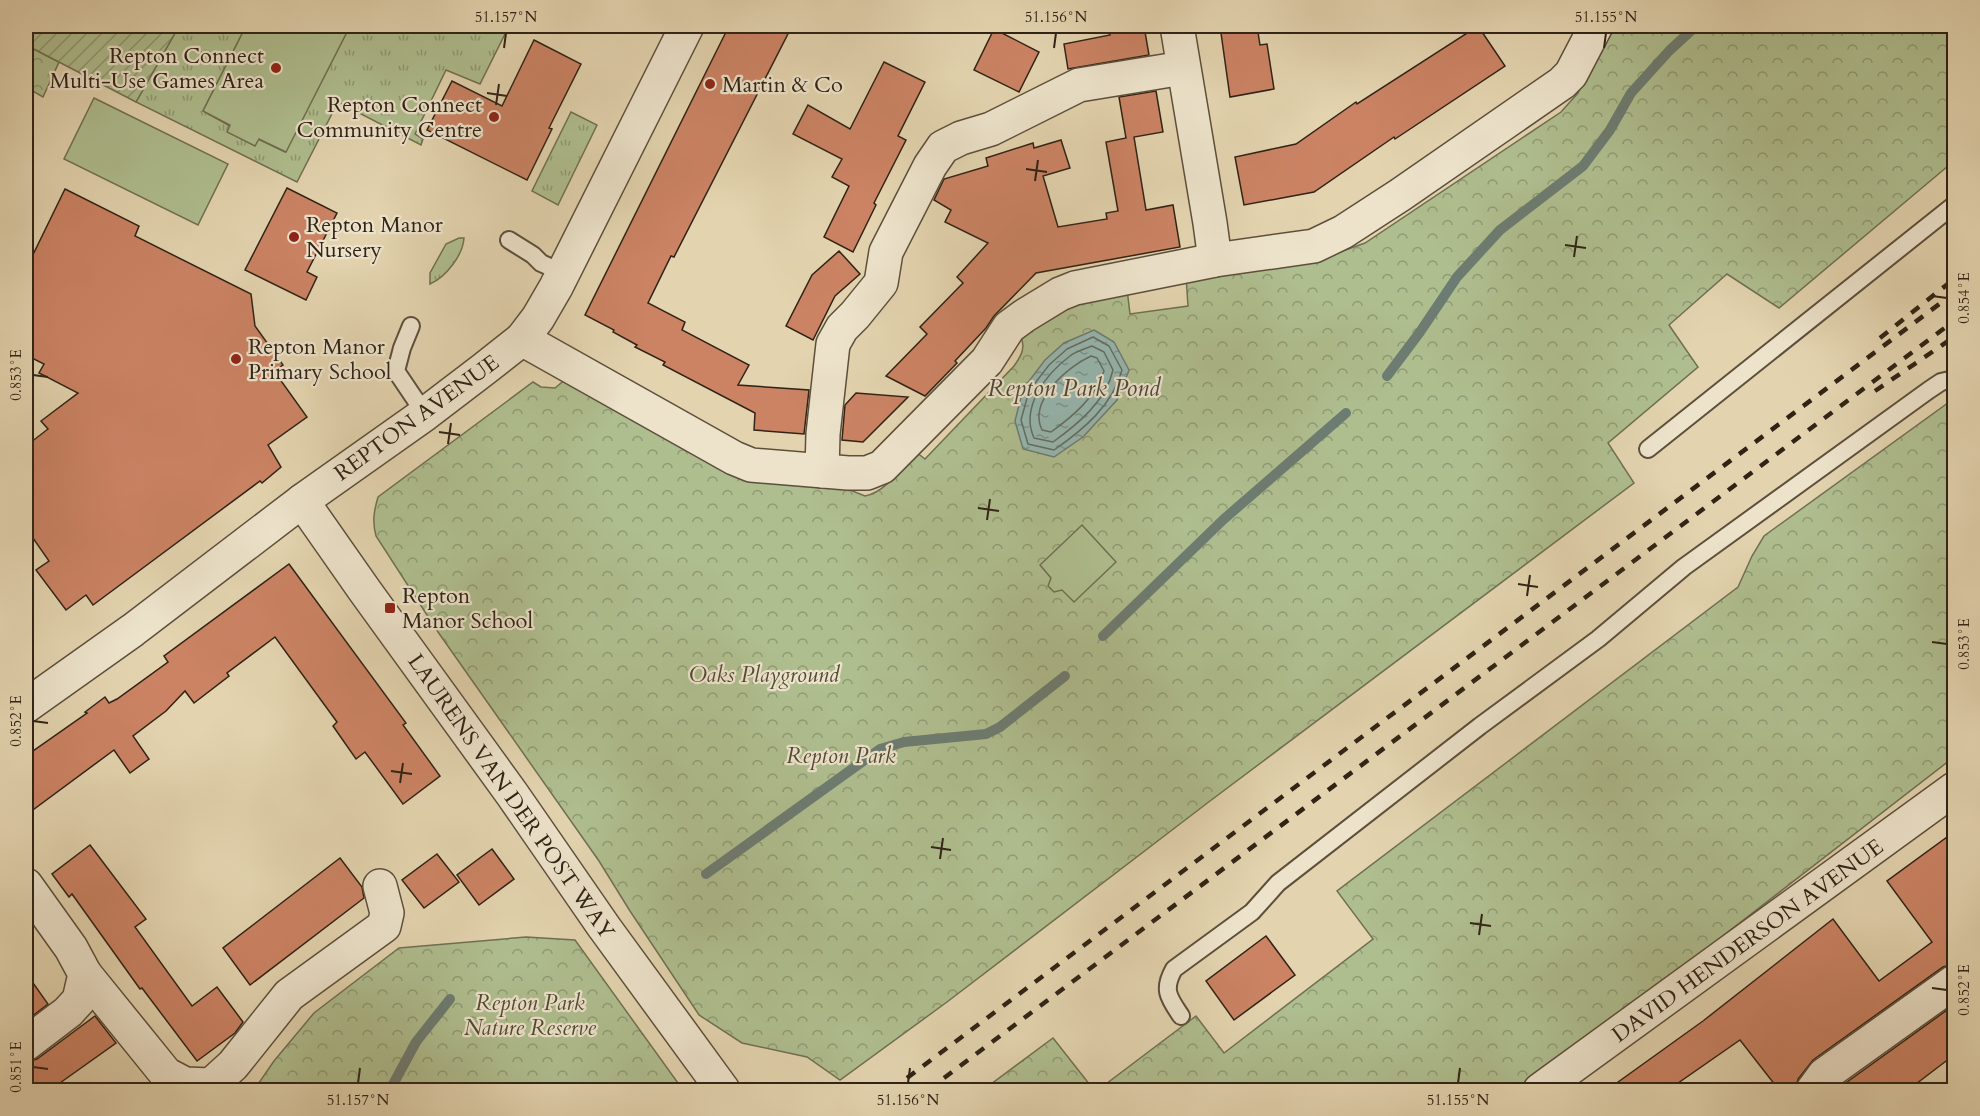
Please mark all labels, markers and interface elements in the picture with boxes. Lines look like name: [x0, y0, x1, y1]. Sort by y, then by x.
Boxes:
text: 51.157°N: [475, 7, 538, 27]
text: 51.156°N: [1025, 7, 1088, 27]
text: 51.155°N: [1575, 7, 1638, 27]
place label: Repton Connect Multi-Use Games Area: [49, 41, 264, 96]
marker: Repton Connect Multi-Use Games Area: [269, 61, 283, 75]
place label: Martin & Co: [722, 70, 843, 100]
marker: Martin & Co: [703, 77, 717, 91]
place label: Repton Connect Community Centre: [297, 90, 482, 145]
marker: Repton Connect Community Centre: [487, 110, 501, 124]
place label: Repton Manor Nursery: [306, 210, 444, 265]
marker: Repton Manor Nursery: [287, 230, 301, 244]
text: 0.854°E: [1954, 272, 1974, 324]
place label: Repton Manor Primary School: [248, 332, 392, 387]
street label: REPTON AVENUE: [328, 348, 505, 488]
text: 0.853°E: [6, 349, 26, 401]
marker: Repton Manor Primary School: [229, 352, 243, 366]
water label: Repton Park Pond: [988, 372, 1162, 405]
place label: Repton Manor School: [402, 581, 533, 636]
marker: Repton Manor School: [383, 601, 397, 615]
text: 0.853°E: [1954, 618, 1974, 670]
street label: LAURENS VAN DER POST WAY: [401, 648, 622, 946]
park label: Oaks Playground: [689, 660, 841, 690]
text: 0.852°E: [6, 695, 26, 747]
park label: Repton Park: [786, 741, 896, 771]
street label: DAVID HENDERSON AVENUE: [1606, 832, 1889, 1050]
text: 0.852°E: [1954, 964, 1974, 1016]
park label: Repton Park Nature Reserve: [464, 988, 597, 1043]
text: 0.851°E: [6, 1041, 26, 1093]
text: 51.157°N: [327, 1090, 390, 1110]
text: 51.156°N: [877, 1090, 940, 1110]
text: 51.155°N: [1427, 1090, 1490, 1110]

